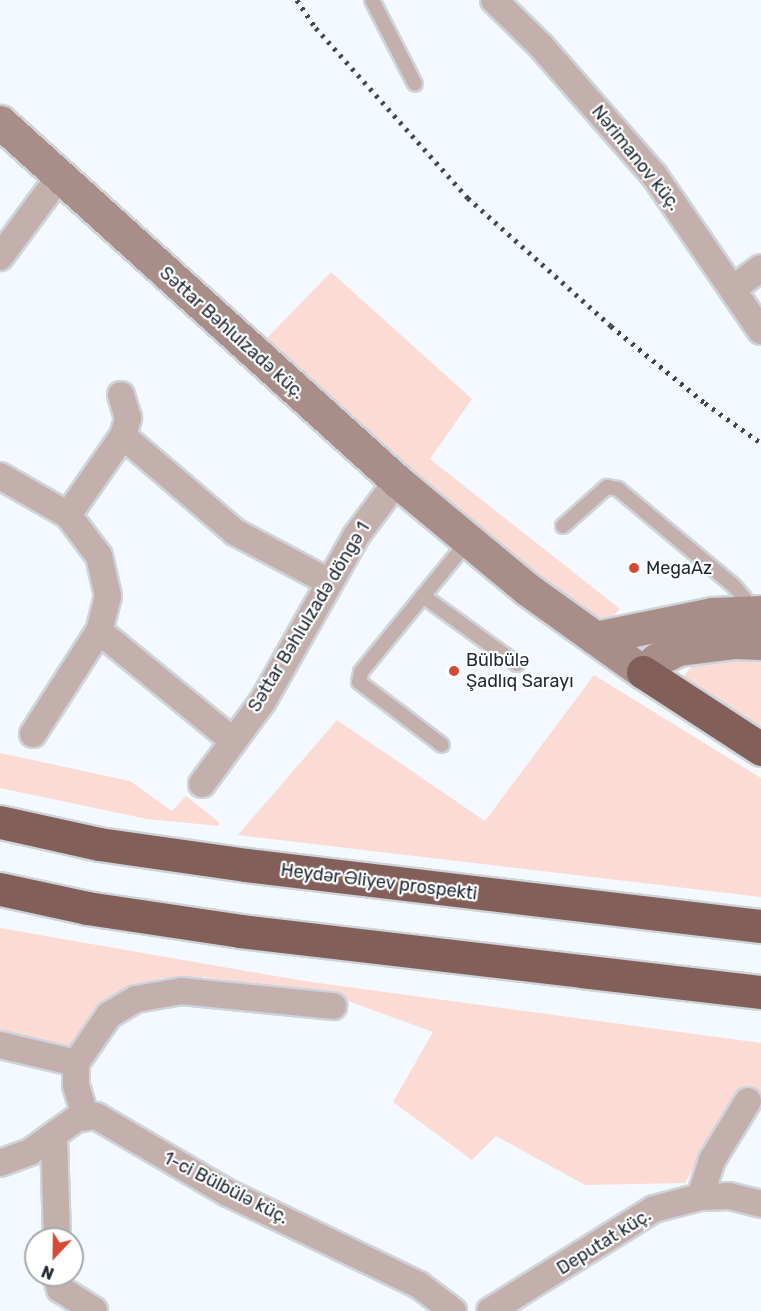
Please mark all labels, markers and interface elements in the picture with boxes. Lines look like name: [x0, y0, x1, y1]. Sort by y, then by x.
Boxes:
street label: Nərimanov küç.: [587, 101, 685, 215]
street label: Səttar Bəhlulzadə küç.: [155, 262, 309, 404]
street label: Səttar Bəhlulzadə döngə 1: [244, 518, 374, 716]
place label: MegaAz: [646, 557, 712, 579]
marker: MegaAz: [627, 561, 641, 575]
place label: Bülbülə Şadlıq Sarayı: [466, 650, 574, 692]
marker: Bülbülə Şadlıq Sarayı: [447, 664, 461, 678]
street label: Heydər Əliyev prospekti: [279, 859, 479, 905]
street label: 1-ci Bülbülə küç.: [160, 1147, 292, 1229]
street label: Deputat küç.: [553, 1204, 655, 1280]
north arrow: [24, 1227, 84, 1287]
text: N: [39, 1261, 57, 1283]

